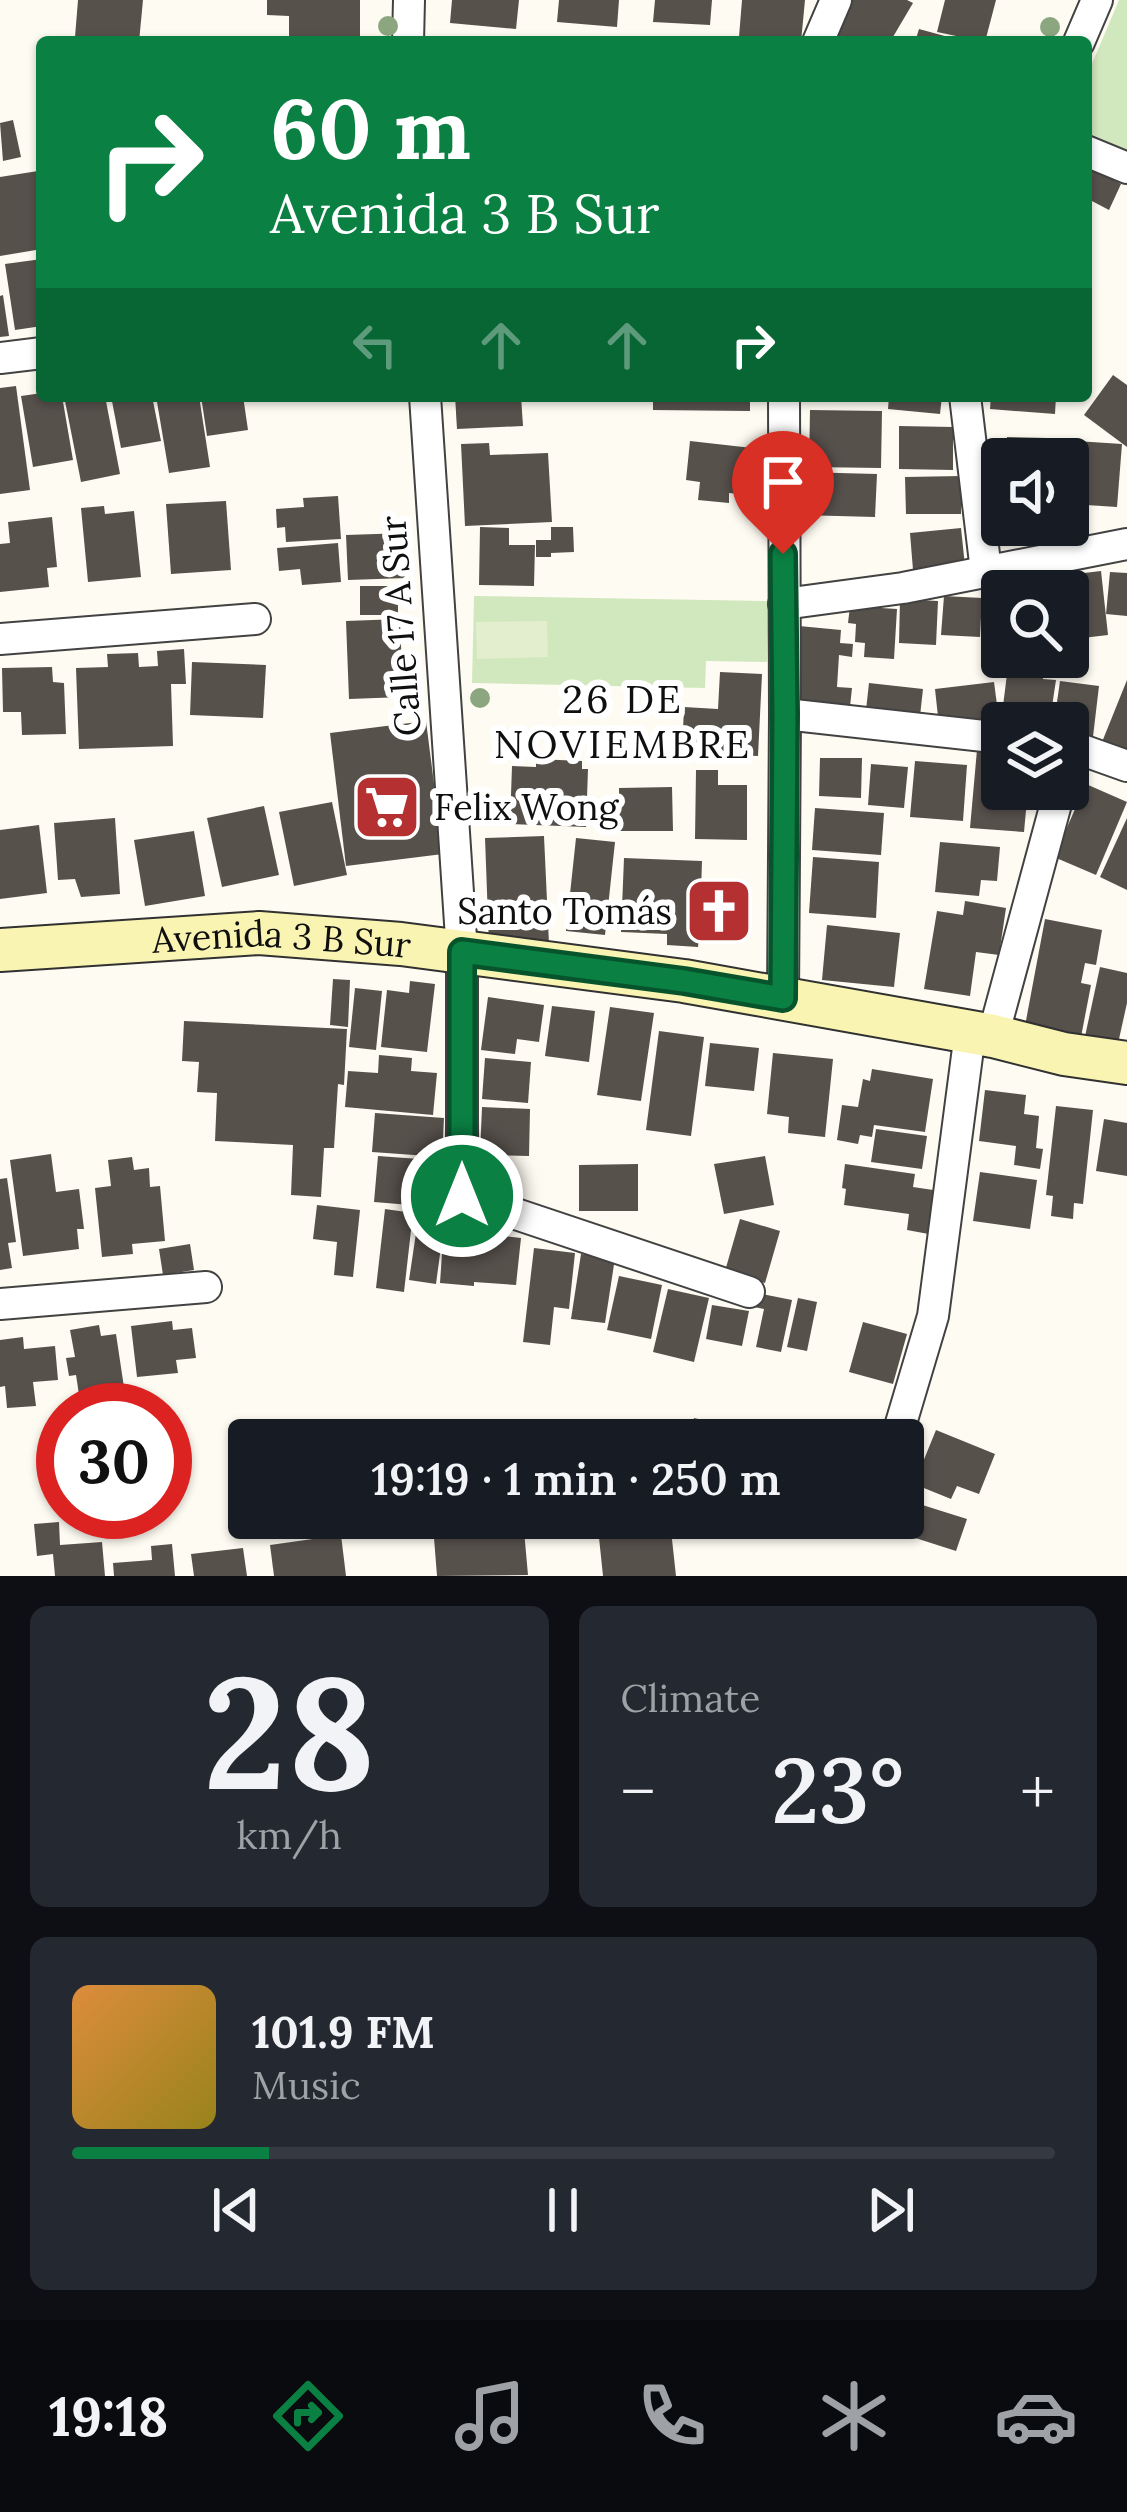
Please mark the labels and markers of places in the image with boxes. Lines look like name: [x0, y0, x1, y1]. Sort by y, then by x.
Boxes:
pin: [732, 431, 834, 554]
supermarket icon: Felix Wong: [352, 772, 422, 842]
place label: Felix Wong: [434, 784, 619, 830]
church icon: Santo Tomás: [684, 876, 754, 946]
place label: Santo Tomás: [457, 888, 672, 934]

